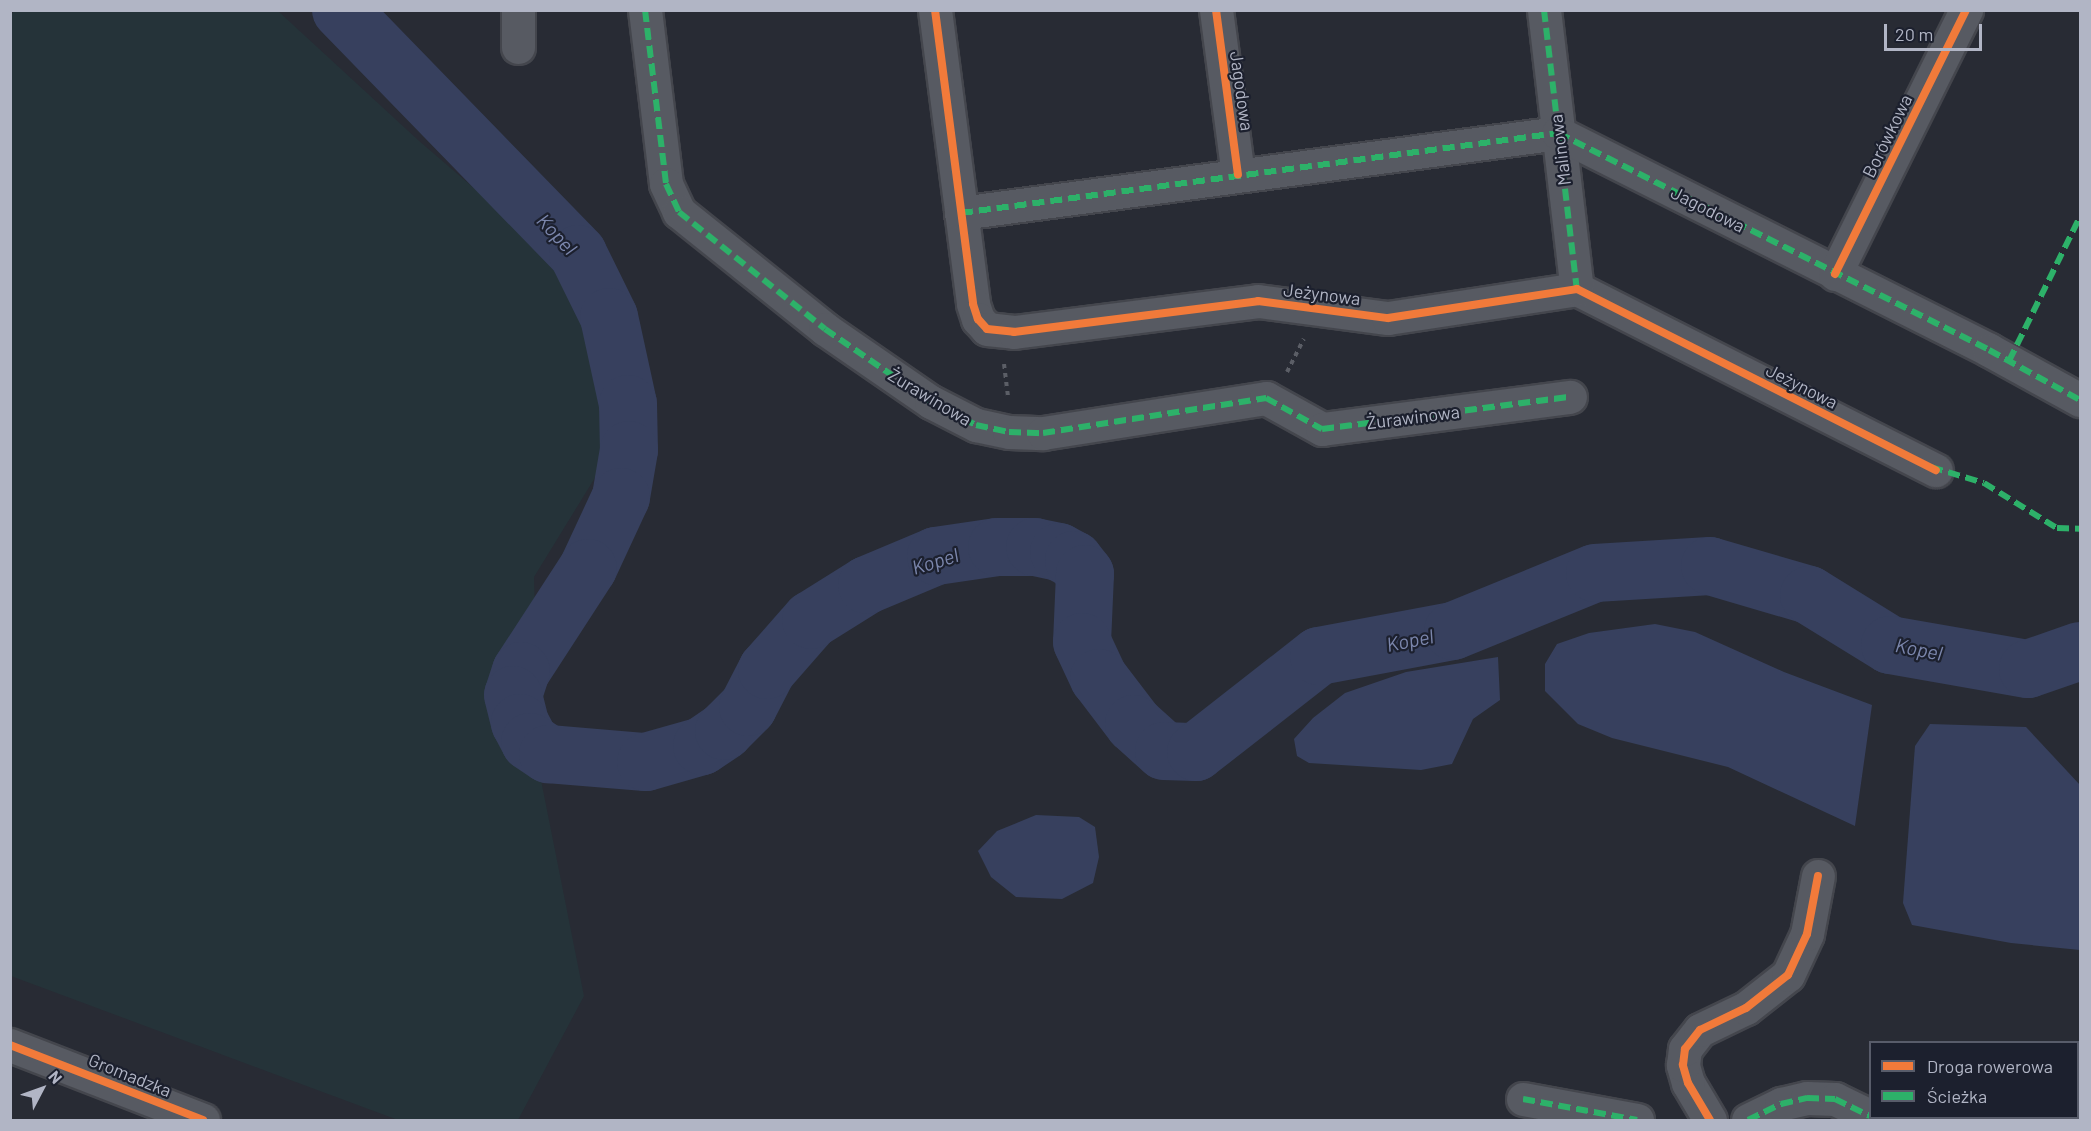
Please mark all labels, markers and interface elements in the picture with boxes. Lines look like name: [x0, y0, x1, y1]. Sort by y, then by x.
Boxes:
scale bar: [1887, 12, 1984, 50]
text: 20 m: [1895, 23, 1933, 45]
street label: Jagodowa: [1226, 50, 1258, 132]
street label: Borówkowa: [1858, 91, 1916, 181]
street label: Malinowa: [1545, 113, 1575, 187]
street label: Jagodowa: [1667, 181, 1749, 237]
water label: Kopel: [532, 208, 582, 260]
street label: Jeżynowa: [1282, 279, 1362, 309]
street label: Jeżynowa: [1763, 359, 1841, 413]
street label: Żurawinowa: [884, 364, 976, 430]
street label: Żurawinowa: [1365, 401, 1461, 433]
water label: Kopel: [909, 543, 961, 579]
water label: Kopel: [1384, 624, 1436, 656]
water label: Kopel: [1893, 633, 1945, 665]
legend: [1869, 1041, 2079, 1119]
street label: Gromadzka: [85, 1049, 175, 1101]
text: Droga rowerowa: [1927, 1055, 2053, 1077]
north arrow: [12, 1059, 72, 1119]
text: N: [45, 1067, 67, 1087]
text: Ścieżka: [1927, 1085, 1987, 1107]

